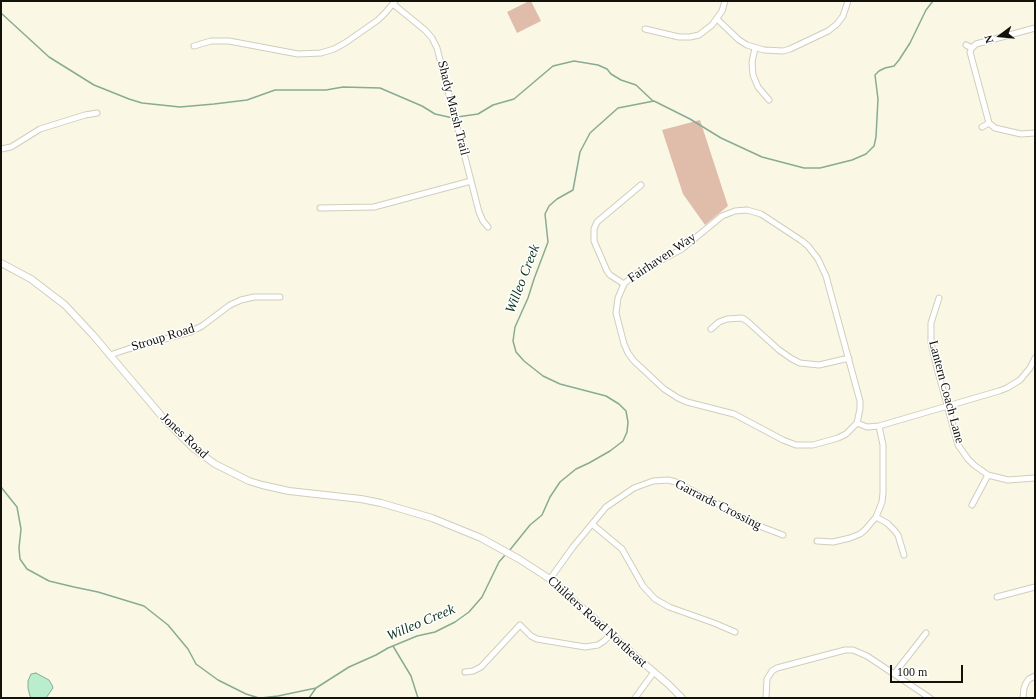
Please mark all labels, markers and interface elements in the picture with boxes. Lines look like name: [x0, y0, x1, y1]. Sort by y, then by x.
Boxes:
north arrow: [980, 16, 1020, 56]
text: N: [982, 34, 995, 45]
street label: Shady Marsh Trail: [434, 59, 472, 157]
street label: Fairhaven Way: [625, 230, 699, 286]
water label: Willeo Creek: [502, 242, 544, 316]
street label: Stroup Road: [129, 321, 197, 355]
street label: Lantern Coach Lane: [925, 339, 967, 445]
street label: Jones Road: [157, 410, 211, 462]
street label: Garrards Crossing: [672, 476, 764, 534]
street label: Childers Road Northeast: [544, 573, 650, 671]
water label: Willeo Creek: [384, 601, 458, 645]
scale bar: [892, 657, 965, 683]
text: 100 m: [897, 665, 927, 679]

